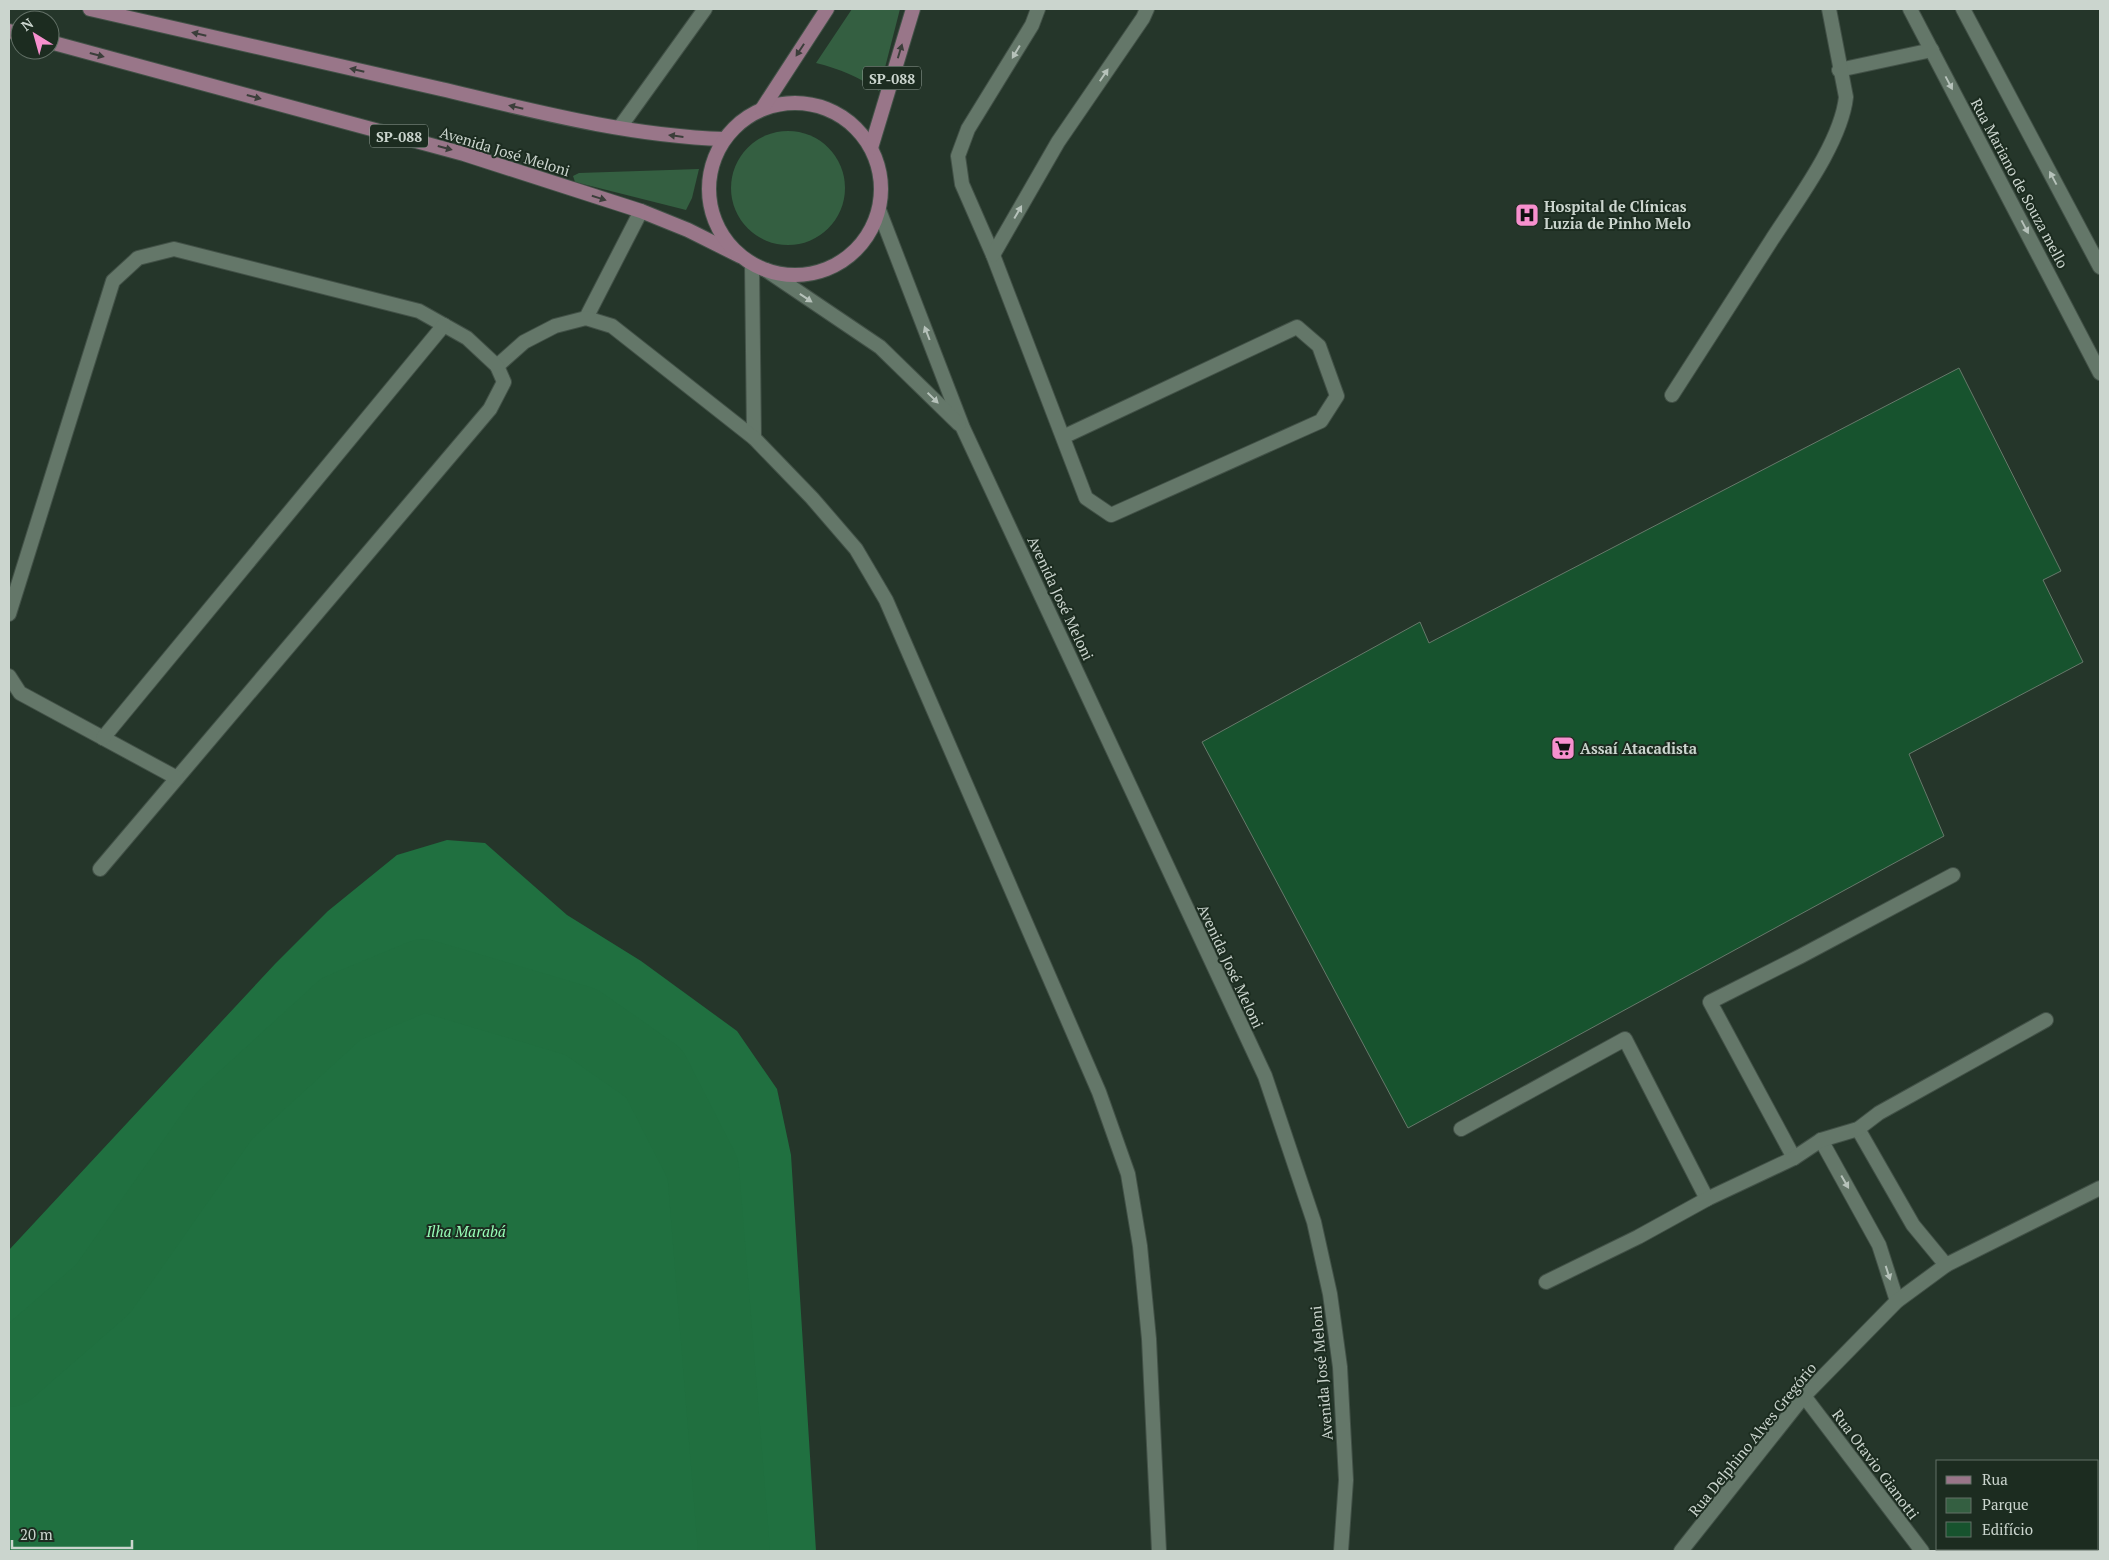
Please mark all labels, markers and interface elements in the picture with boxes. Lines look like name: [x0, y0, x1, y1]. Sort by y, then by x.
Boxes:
north arrow: [10, 10, 60, 60]
text: N: [17, 13, 37, 35]
one-way arrow: [191, 30, 207, 38]
one-way arrow: [796, 43, 805, 56]
one-way arrow: [897, 43, 905, 58]
one-way arrow: [1011, 45, 1020, 58]
one-way arrow: [90, 51, 105, 59]
one-way arrow: [350, 66, 365, 74]
road number: SP-088: [863, 66, 921, 90]
one-way arrow: [1099, 68, 1109, 82]
one-way arrow: [1945, 76, 1953, 90]
one-way arrow: [246, 93, 262, 101]
street label: Rua Mariano de Souza mello: [1967, 95, 2073, 271]
one-way arrow: [508, 103, 523, 111]
street label: Avenida José Meloni: [438, 122, 572, 180]
road number: SP-088: [370, 124, 428, 148]
one-way arrow: [667, 132, 683, 140]
one-way arrow: [437, 145, 452, 153]
one-way arrow: [2049, 170, 2057, 185]
one-way arrow: [592, 195, 607, 203]
place label: Hospital de Clínicas Luzia de Pinho Melo: [1544, 196, 1691, 233]
hospital icon: Hospital de Clínicas Luzia de Pinho Melo: [1514, 202, 1540, 228]
one-way arrow: [1013, 206, 1022, 219]
one-way arrow: [2021, 219, 2029, 234]
one-way arrow: [800, 293, 813, 303]
one-way arrow: [923, 326, 930, 341]
one-way arrow: [927, 392, 939, 404]
street label: Avenida José Meloni: [1023, 533, 1099, 663]
supermarket icon: Assaí Atacadista: [1550, 735, 1576, 761]
place label: Assaí Atacadista: [1580, 738, 1698, 758]
street label: Avenida José Meloni: [1193, 901, 1269, 1031]
one-way arrow: [1840, 1175, 1849, 1189]
park label: Ilha Marabá: [425, 1221, 506, 1241]
one-way arrow: [1885, 1265, 1893, 1280]
street label: Avenida José Meloni: [1305, 1305, 1337, 1441]
street label: Rua Delphino Alves Gregório: [1684, 1358, 1820, 1520]
street label: Rua Otavio Gianotti: [1828, 1405, 1924, 1523]
legend: [1936, 1460, 2099, 1550]
text: Rua: [1982, 1469, 2008, 1489]
text: Parque: [1982, 1494, 2029, 1514]
scale bar: [12, 1518, 132, 1550]
text: Edifício: [1982, 1519, 2033, 1539]
text: 20 m: [20, 1524, 53, 1544]

